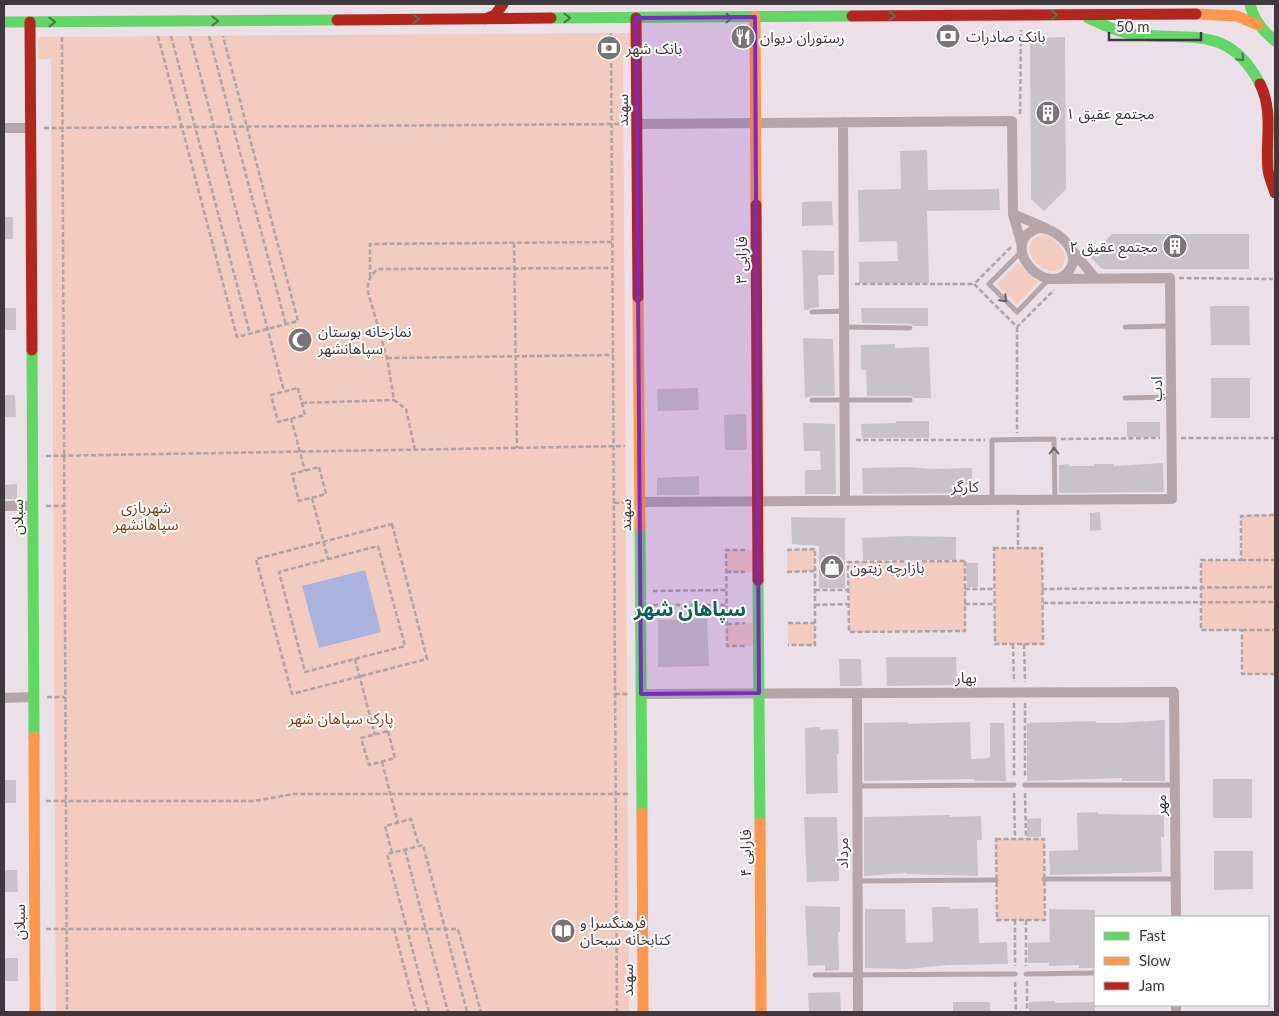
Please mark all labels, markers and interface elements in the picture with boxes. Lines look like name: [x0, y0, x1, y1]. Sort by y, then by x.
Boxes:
one-way arrow: [1051, 10, 1059, 20]
scale bar: [1109, 10, 1202, 42]
one-way arrow: [888, 11, 896, 21]
one-way arrow: [726, 12, 734, 23]
one-way arrow: [563, 13, 571, 24]
one-way arrow: [412, 14, 420, 24]
one-way arrow: [212, 16, 219, 26]
one-way arrow: [49, 17, 57, 27]
text: 50 m: [1116, 17, 1150, 35]
bank icon: بانک صادرات: [935, 23, 961, 49]
restaurant icon: رستوران دیوان: [730, 24, 756, 50]
place label: بانک صادرات: [966, 27, 1046, 46]
place label: رستوران دیوان: [760, 28, 845, 47]
bank icon: بانک شهر: [596, 35, 622, 61]
place label: بانک شهر: [625, 39, 682, 58]
one-way arrow: [1235, 52, 1244, 61]
street label: سهند: [613, 94, 632, 126]
building icon: مجتمع عقیق ۱: [1035, 100, 1061, 126]
place label: مجتمع عقیق ۱: [1066, 104, 1155, 126]
building icon: مجتمع عقیق ۲: [1162, 233, 1188, 259]
street label: فارابی ۳: [732, 236, 751, 284]
place label: مجتمع عقیق ۲: [1069, 237, 1158, 259]
one-way arrow: [998, 293, 1007, 302]
place label: نمازخانه بوستان سپاهانشهر: [317, 322, 411, 359]
mosque icon: نمازخانه بوستان سپاهانشهر: [287, 327, 313, 353]
street label: ادب: [1147, 376, 1165, 402]
one-way arrow: [1049, 447, 1059, 455]
street label: کارگر: [950, 477, 980, 496]
park label: شهربازی سپاهانشهر: [112, 498, 179, 535]
street label: سبلان: [8, 499, 27, 535]
street label: سهند: [616, 499, 635, 531]
shop icon: بازارچه زیتون: [819, 554, 845, 580]
place label: بازارچه زیتون: [850, 558, 924, 578]
district label: سپاهان شهر: [633, 596, 746, 623]
street label: بهار: [954, 668, 977, 687]
park label: پارک سپاهان شهر: [288, 709, 393, 729]
street label: مهر: [1151, 794, 1170, 817]
street label: فارابی ۴: [736, 829, 755, 877]
street label: مرداد: [833, 837, 852, 869]
street label: سبلان: [10, 904, 29, 940]
place label: فرهنگسرا و کتابخانه سبحان: [580, 913, 671, 949]
legend: [1094, 916, 1269, 1006]
library icon: فرهنگسرا و کتابخانه سبحان: [550, 918, 576, 944]
text: Fast: [1139, 926, 1166, 944]
text: Slow: [1139, 951, 1171, 969]
street label: سهند: [618, 964, 637, 996]
text: Jam: [1139, 976, 1165, 994]

